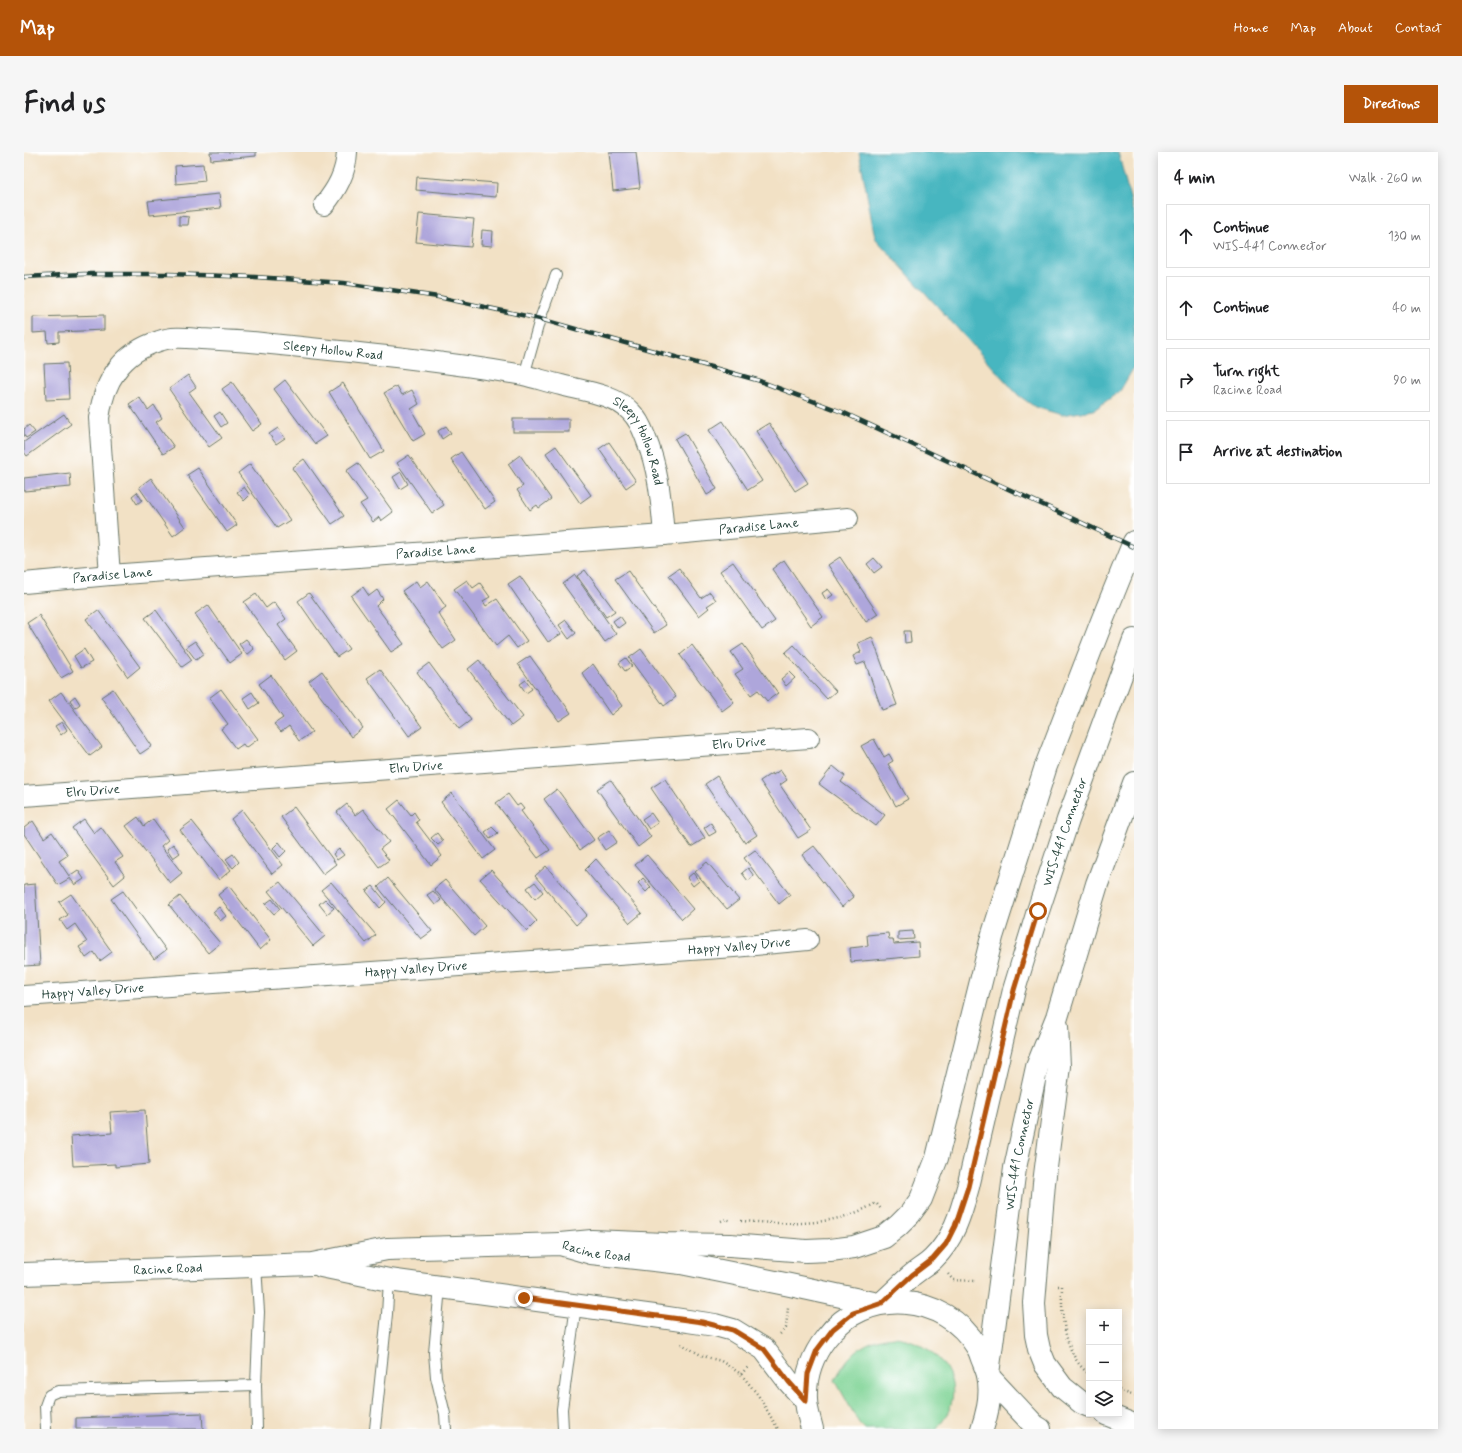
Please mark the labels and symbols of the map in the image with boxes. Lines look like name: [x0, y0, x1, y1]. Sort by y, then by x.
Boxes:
street label: Sleepy Hollow Road: [282, 337, 384, 364]
street label: Sleepy Hollow Road: [610, 392, 667, 487]
street label: Paradise Lane: [718, 514, 800, 538]
street label: Paradise Lane: [395, 540, 476, 563]
street label: Paradise Lane: [72, 563, 153, 587]
street label: Elru Drive: [711, 733, 767, 754]
street label: Elru Drive: [388, 757, 444, 778]
street label: WIS-441 Connector: [1038, 775, 1092, 888]
street label: Elru Drive: [65, 780, 121, 801]
route start: [1029, 902, 1047, 920]
street label: Happy Valley Drive: [688, 933, 791, 959]
street label: Happy Valley Drive: [364, 957, 468, 981]
street label: Happy Valley Drive: [41, 979, 145, 1003]
street label: WIS-441 Connector: [1001, 1096, 1039, 1211]
street label: Racine Road: [560, 1237, 631, 1266]
street label: Racine Road: [133, 1259, 203, 1279]
route end: [515, 1289, 533, 1307]

